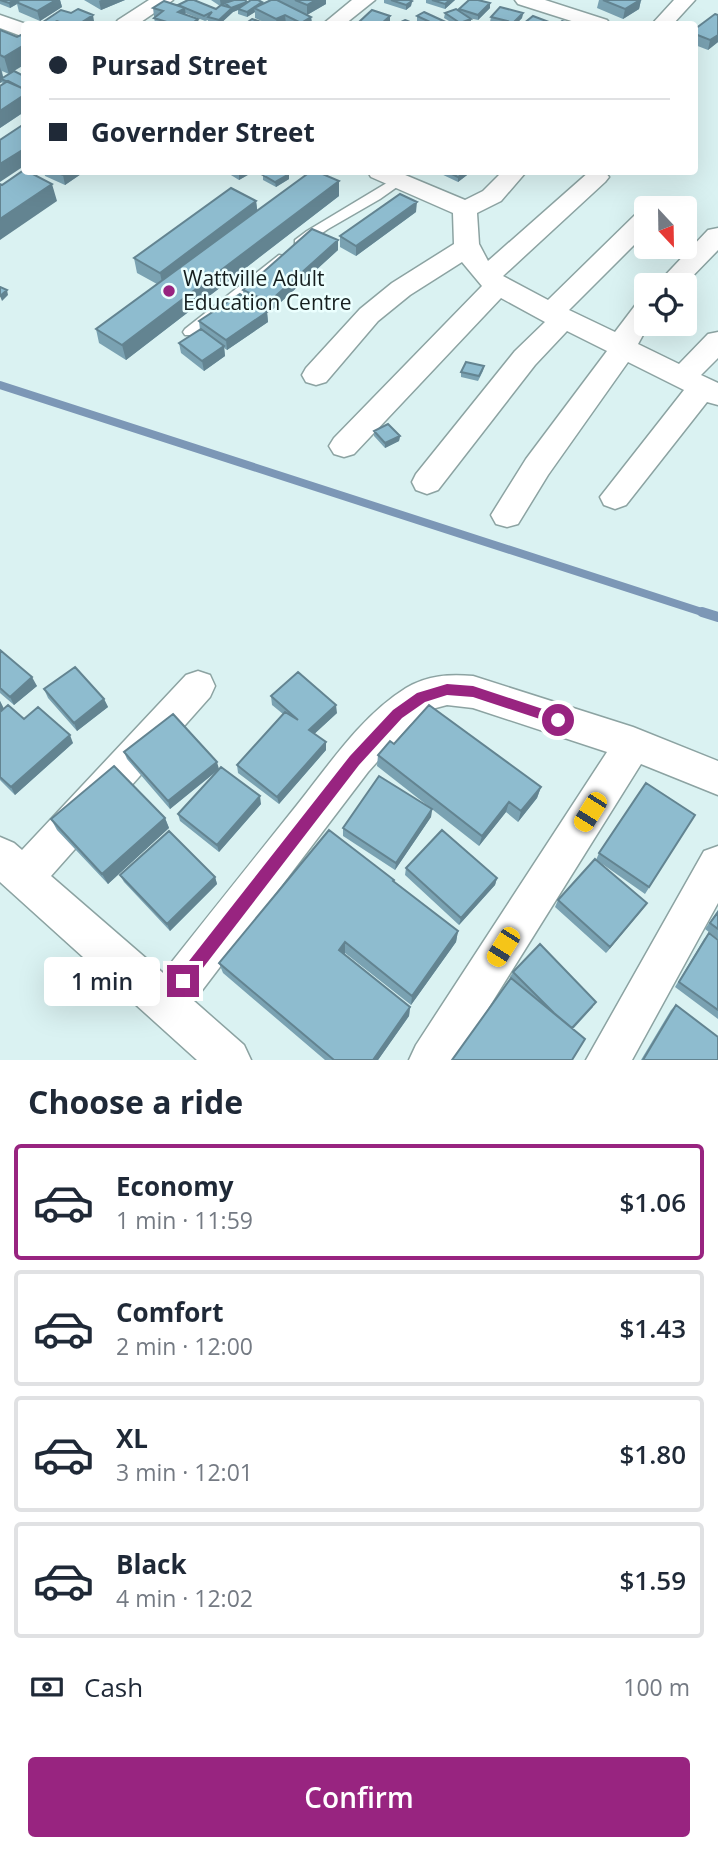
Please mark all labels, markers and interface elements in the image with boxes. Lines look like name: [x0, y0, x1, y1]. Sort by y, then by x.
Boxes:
text: Pursad Street: [91, 47, 267, 83]
text: Governder Street: [91, 114, 315, 150]
north arrow: [634, 196, 696, 259]
map controls: [634, 196, 697, 336]
place label: Wattville Adult Education Centre: [183, 264, 352, 316]
button: locate: [634, 273, 697, 336]
marker: Wattville Adult Education Centre: [161, 283, 177, 299]
route start: [542, 704, 574, 736]
car: [570, 789, 611, 835]
car: [483, 924, 524, 970]
callout: 1 min: [43, 956, 158, 1006]
text: 1 min: [71, 965, 133, 997]
route end: [167, 965, 199, 997]
text: Choose a ride: [28, 1080, 243, 1123]
text: Economy: [116, 1168, 234, 1204]
icon: car: [32, 1171, 95, 1234]
text: $1.06: [619, 1184, 686, 1220]
text: 1 min · 11:59: [116, 1204, 253, 1236]
text: Comfort: [116, 1294, 223, 1330]
icon: car: [32, 1297, 95, 1360]
text: $1.43: [619, 1310, 686, 1346]
text: 2 min · 12:00: [116, 1330, 253, 1362]
text: XL: [116, 1420, 148, 1456]
icon: car: [32, 1423, 95, 1486]
text: $1.80: [619, 1436, 686, 1472]
text: 3 min · 12:01: [116, 1456, 253, 1488]
text: Black: [116, 1546, 187, 1582]
icon: car: [32, 1549, 95, 1612]
text: $1.59: [619, 1562, 686, 1598]
text: 4 min · 12:02: [116, 1582, 253, 1614]
icon: cash: [28, 1668, 66, 1706]
text: Cash: [84, 1669, 143, 1705]
text: 100 m: [623, 1671, 690, 1703]
button: Confirm: [28, 1757, 690, 1837]

